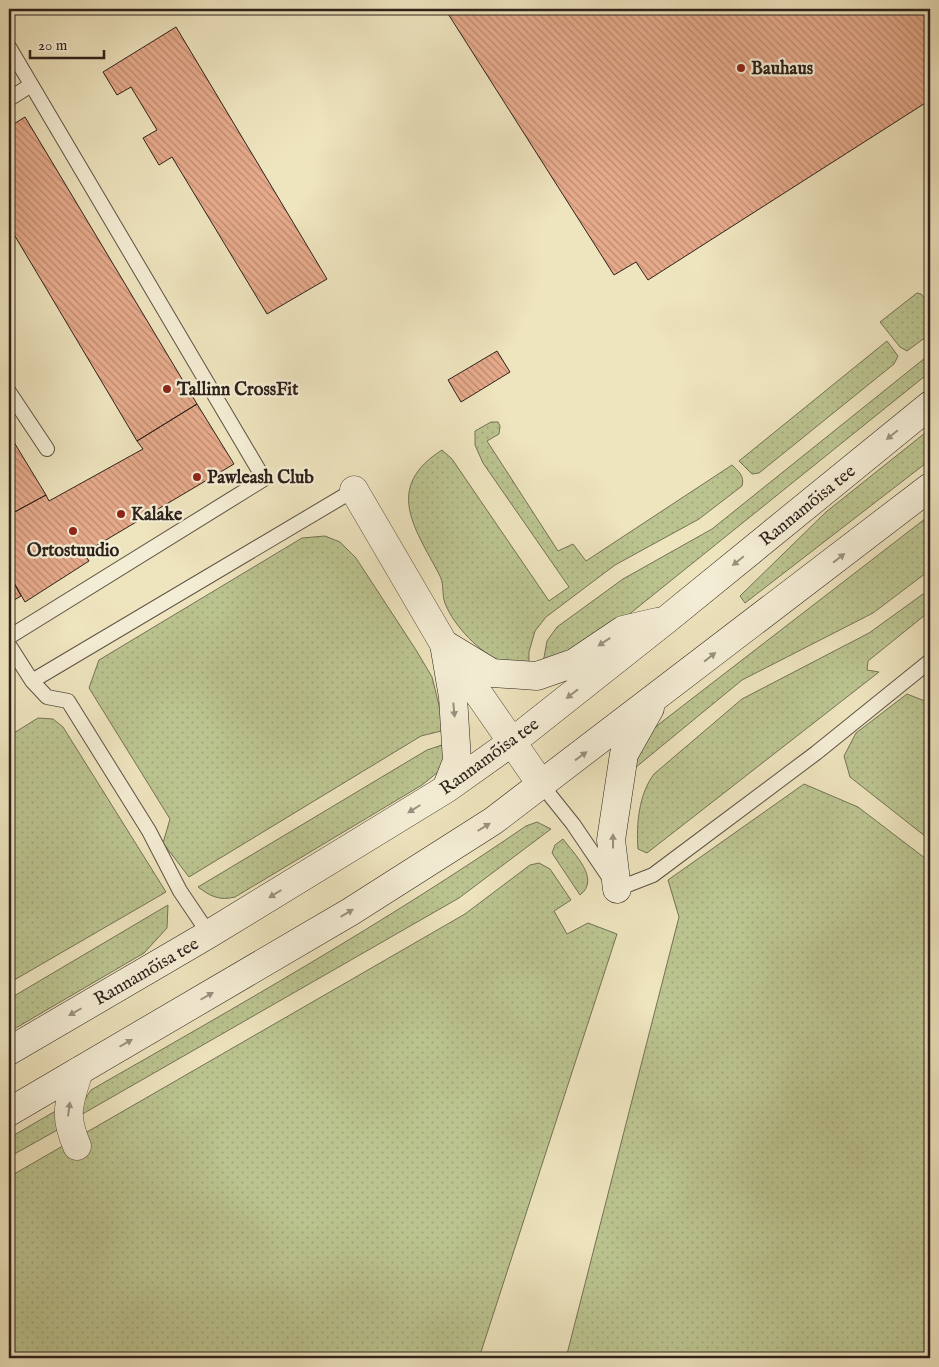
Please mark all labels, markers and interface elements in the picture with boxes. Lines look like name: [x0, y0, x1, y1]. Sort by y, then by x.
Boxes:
scale bar: [30, 28, 104, 60]
text: 20 m: [38, 36, 68, 55]
place label: Bauhaus: [751, 58, 814, 81]
marker: Bauhaus: [735, 62, 747, 74]
place label: Tallinn CrossFit: [176, 379, 299, 402]
marker: Tallinn CrossFit: [161, 383, 173, 395]
one-way arrow: [886, 430, 899, 441]
street label: Rannamõisa tee: [755, 460, 861, 552]
place label: Pawleash Club: [207, 467, 314, 490]
marker: Pawleash Club: [191, 471, 203, 483]
place label: Kalake: [131, 504, 183, 527]
marker: Kalake: [115, 508, 127, 520]
marker: Ortostuudio: [67, 525, 79, 537]
place label: Ortostuudio: [27, 540, 120, 563]
one-way arrow: [832, 552, 845, 563]
one-way arrow: [731, 556, 744, 567]
one-way arrow: [598, 638, 611, 647]
one-way arrow: [703, 651, 716, 662]
one-way arrow: [566, 688, 579, 699]
one-way arrow: [450, 702, 458, 718]
street label: Rannamõisa tee: [436, 713, 544, 801]
one-way arrow: [574, 751, 588, 761]
one-way arrow: [407, 804, 420, 813]
one-way arrow: [478, 822, 491, 831]
one-way arrow: [609, 832, 617, 848]
one-way arrow: [269, 889, 282, 898]
one-way arrow: [340, 909, 353, 918]
street label: Rannamõisa tee: [90, 933, 203, 1012]
one-way arrow: [200, 991, 213, 1000]
one-way arrow: [69, 1008, 82, 1017]
one-way arrow: [120, 1039, 133, 1048]
one-way arrow: [65, 1101, 73, 1117]

